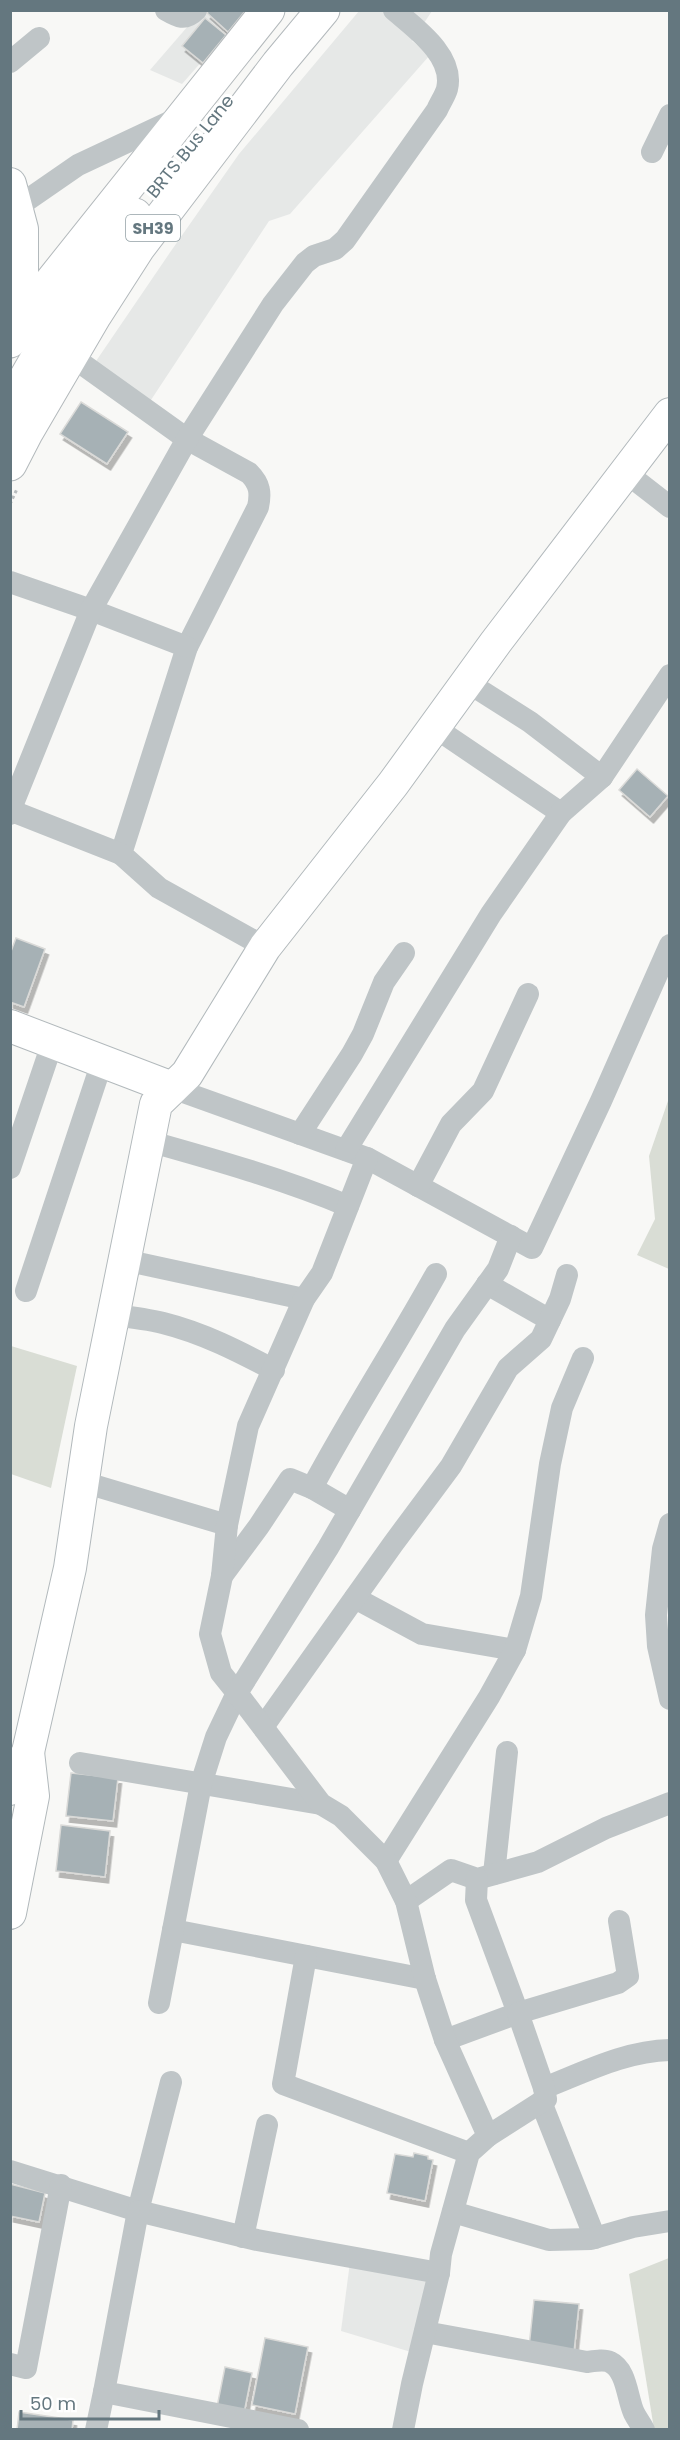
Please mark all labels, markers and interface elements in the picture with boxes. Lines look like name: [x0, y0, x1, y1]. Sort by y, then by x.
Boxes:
street label: BRTS Bus Lane: [140, 89, 240, 203]
road number: SH39: [126, 215, 180, 241]
scale bar: [21, 2383, 159, 2421]
text: 50 m: [30, 2391, 76, 2416]

